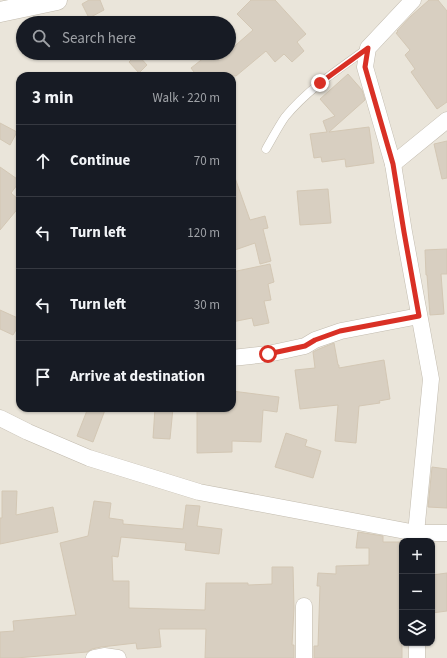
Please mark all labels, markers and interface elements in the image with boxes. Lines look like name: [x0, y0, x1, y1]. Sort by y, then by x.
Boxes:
search box: [16, 16, 236, 60]
icon: search: [30, 27, 52, 49]
text: Search here: [62, 28, 136, 49]
route end: [311, 74, 329, 92]
text: 3 min: [32, 86, 73, 110]
text: Walk · 220 m: [152, 89, 220, 107]
icon: ahead: [32, 150, 54, 172]
text: Continue: [70, 150, 130, 171]
text: 70 m: [194, 152, 220, 170]
icon: left: [32, 222, 54, 244]
text: Turn left: [70, 222, 126, 243]
text: 120 m: [187, 224, 220, 242]
icon: left: [32, 294, 54, 316]
text: Turn left: [70, 294, 126, 315]
text: 30 m: [194, 296, 220, 314]
route start: [259, 345, 277, 363]
icon: arrive: [32, 366, 54, 388]
text: Arrive at destination: [70, 366, 205, 387]
map controls: [399, 538, 435, 646]
button: +: [399, 538, 435, 574]
button: −: [399, 574, 435, 610]
button: layers: [399, 610, 435, 646]

